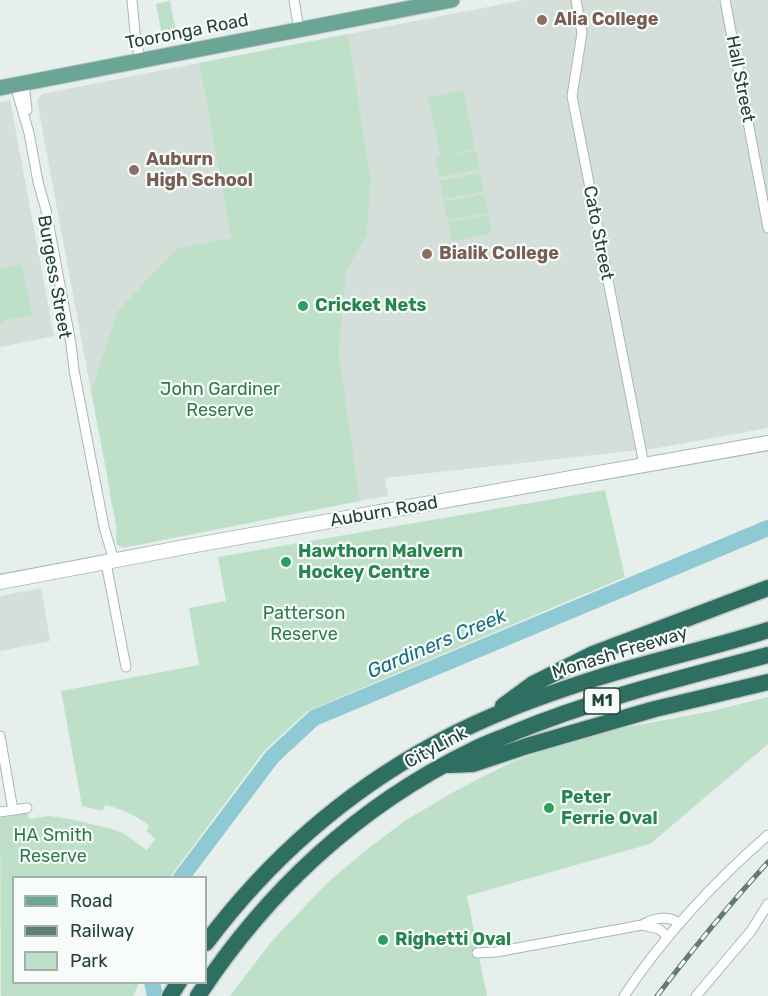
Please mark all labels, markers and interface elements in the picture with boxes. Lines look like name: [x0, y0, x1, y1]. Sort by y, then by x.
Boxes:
street label: Tooronga Road: [124, 9, 250, 55]
place label: Alia College: [554, 9, 658, 31]
marker: Alia College: [535, 13, 549, 27]
street label: Hall Street: [721, 34, 759, 124]
place label: Auburn High School: [146, 149, 253, 192]
marker: Auburn High School: [127, 163, 141, 177]
street label: Cato Street: [578, 184, 618, 282]
street label: Burgess Street: [32, 214, 76, 340]
place label: Bialik College: [439, 243, 559, 265]
marker: Bialik College: [420, 247, 434, 261]
place label: Cricket Nets: [315, 295, 427, 317]
marker: Cricket Nets: [296, 299, 310, 313]
park label: John Gardiner Reserve: [160, 379, 280, 422]
street label: Auburn Road: [328, 492, 440, 532]
place label: Hawthorn Malvern Hockey Centre: [298, 541, 463, 584]
marker: Hawthorn Malvern Hockey Centre: [279, 555, 293, 569]
park label: Patterson Reserve: [263, 603, 345, 646]
water label: Gardiners Creek: [364, 604, 510, 684]
street label: Monash Freeway: [550, 622, 690, 684]
road number: M1: [584, 688, 620, 714]
street label: CityLink: [401, 723, 471, 773]
place label: Peter Ferrie Oval: [561, 787, 658, 830]
marker: Peter Ferrie Oval: [542, 801, 556, 815]
park label: HA Smith Reserve: [14, 825, 92, 868]
legend: [12, 876, 207, 984]
text: Road: [70, 890, 113, 912]
text: Railway: [70, 920, 134, 942]
place label: Righetti Oval: [395, 929, 511, 951]
marker: Righetti Oval: [376, 933, 390, 947]
text: Park: [70, 950, 107, 972]

